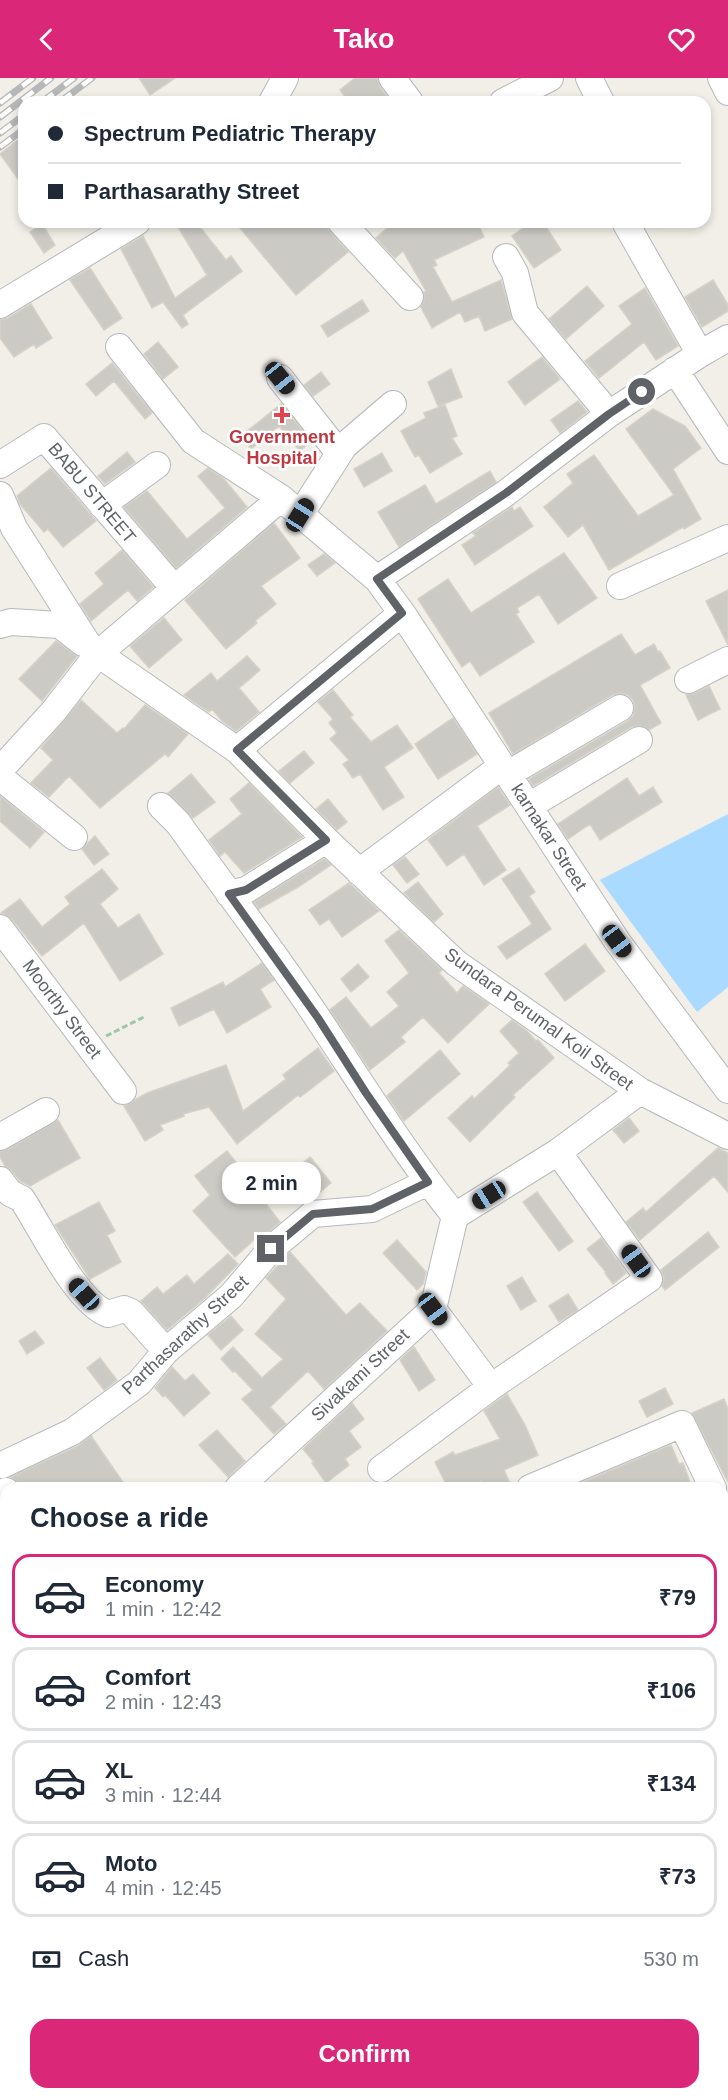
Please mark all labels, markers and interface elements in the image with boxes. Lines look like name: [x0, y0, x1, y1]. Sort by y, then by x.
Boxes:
icon: back: [30, 23, 63, 56]
icon: heart: [665, 23, 698, 56]
text: Tako: [333, 24, 395, 54]
text: Spectrum Pediatric Therapy: [84, 121, 376, 146]
text: Parthasarathy Street: [84, 179, 299, 204]
car: [262, 358, 298, 398]
route start: [628, 378, 655, 405]
marker: Government Hospital: [273, 406, 291, 424]
place label: Government Hospital: [229, 427, 335, 468]
street label: BABU STREET: [44, 439, 140, 547]
car: [283, 495, 317, 535]
street label: karnakar Street: [507, 780, 591, 894]
car: [599, 921, 635, 961]
street label: Sundara Perumal Koil Street: [441, 944, 637, 1094]
street label: Moorthy Street: [18, 956, 106, 1062]
callout: 2 min: [222, 1162, 320, 1204]
text: 2 min: [245, 1172, 298, 1194]
car: [469, 1178, 509, 1212]
route end: [257, 1235, 284, 1262]
car: [618, 1241, 654, 1281]
street label: Parthasarathy Street: [118, 1271, 252, 1399]
car: [65, 1275, 103, 1313]
car: [415, 1289, 451, 1329]
street label: Sivakami Street: [307, 1325, 413, 1425]
text: Choose a ride: [30, 1503, 209, 1533]
icon: car: [33, 1569, 87, 1623]
text: Economy: [105, 1572, 204, 1597]
text: ₹79: [659, 1585, 696, 1610]
text: 1 min · 12:42: [105, 1598, 222, 1620]
icon: car: [33, 1662, 87, 1716]
text: Comfort: [105, 1665, 191, 1690]
text: ₹106: [647, 1678, 696, 1703]
text: 2 min · 12:43: [105, 1691, 222, 1713]
icon: car: [33, 1755, 87, 1809]
text: XL: [105, 1758, 133, 1783]
text: ₹134: [647, 1771, 696, 1796]
text: 3 min · 12:44: [105, 1784, 222, 1806]
icon: car: [33, 1848, 87, 1902]
text: Moto: [105, 1851, 158, 1876]
text: ₹73: [659, 1864, 696, 1889]
text: 4 min · 12:45: [105, 1877, 222, 1899]
icon: cash: [30, 1943, 63, 1976]
text: Cash: [78, 1946, 129, 1971]
text: 530 m: [643, 1948, 699, 1970]
button: Confirm: [30, 2019, 699, 2088]

